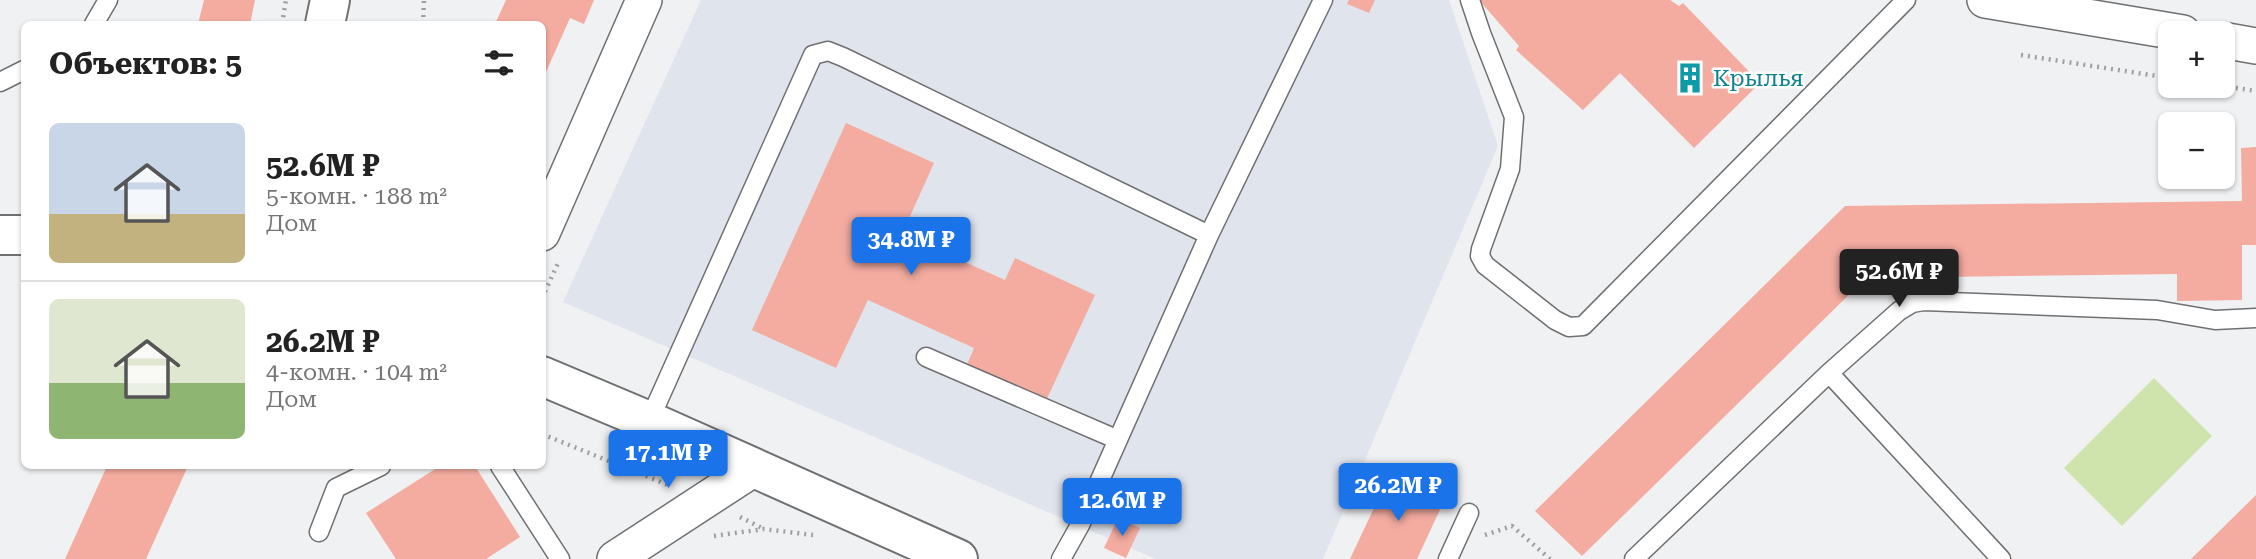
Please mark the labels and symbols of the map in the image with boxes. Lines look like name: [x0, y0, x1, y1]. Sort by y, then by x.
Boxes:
building icon: Крылья: [1673, 61, 1707, 95]
place label: Крылья: [1713, 65, 1804, 92]
pin: 34.8M ₽: [846, 218, 976, 277]
pin: 52.6M ₽: [1834, 250, 1964, 309]
pin: 17.1M ₽: [603, 430, 733, 490]
pin: 26.2M ₽: [1333, 463, 1463, 523]
pin: 12.6M ₽: [1057, 478, 1187, 538]

